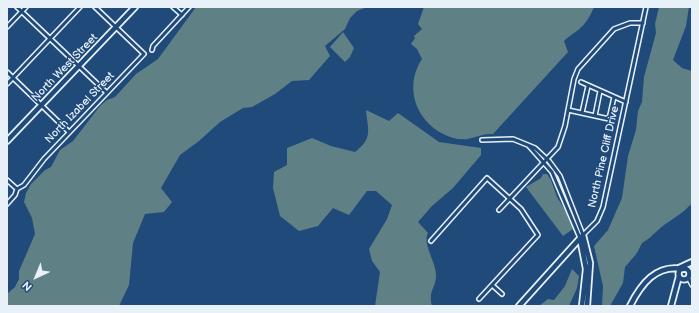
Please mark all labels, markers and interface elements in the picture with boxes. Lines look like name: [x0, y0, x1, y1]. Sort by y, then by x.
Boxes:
street label: North West Street: [29, 31, 101, 105]
street label: North Izabel Street: [43, 70, 117, 146]
street label: North Pine Cliff Drive: [586, 105, 622, 209]
north arrow: [16, 257, 56, 297]
text: N: [20, 278, 35, 294]

